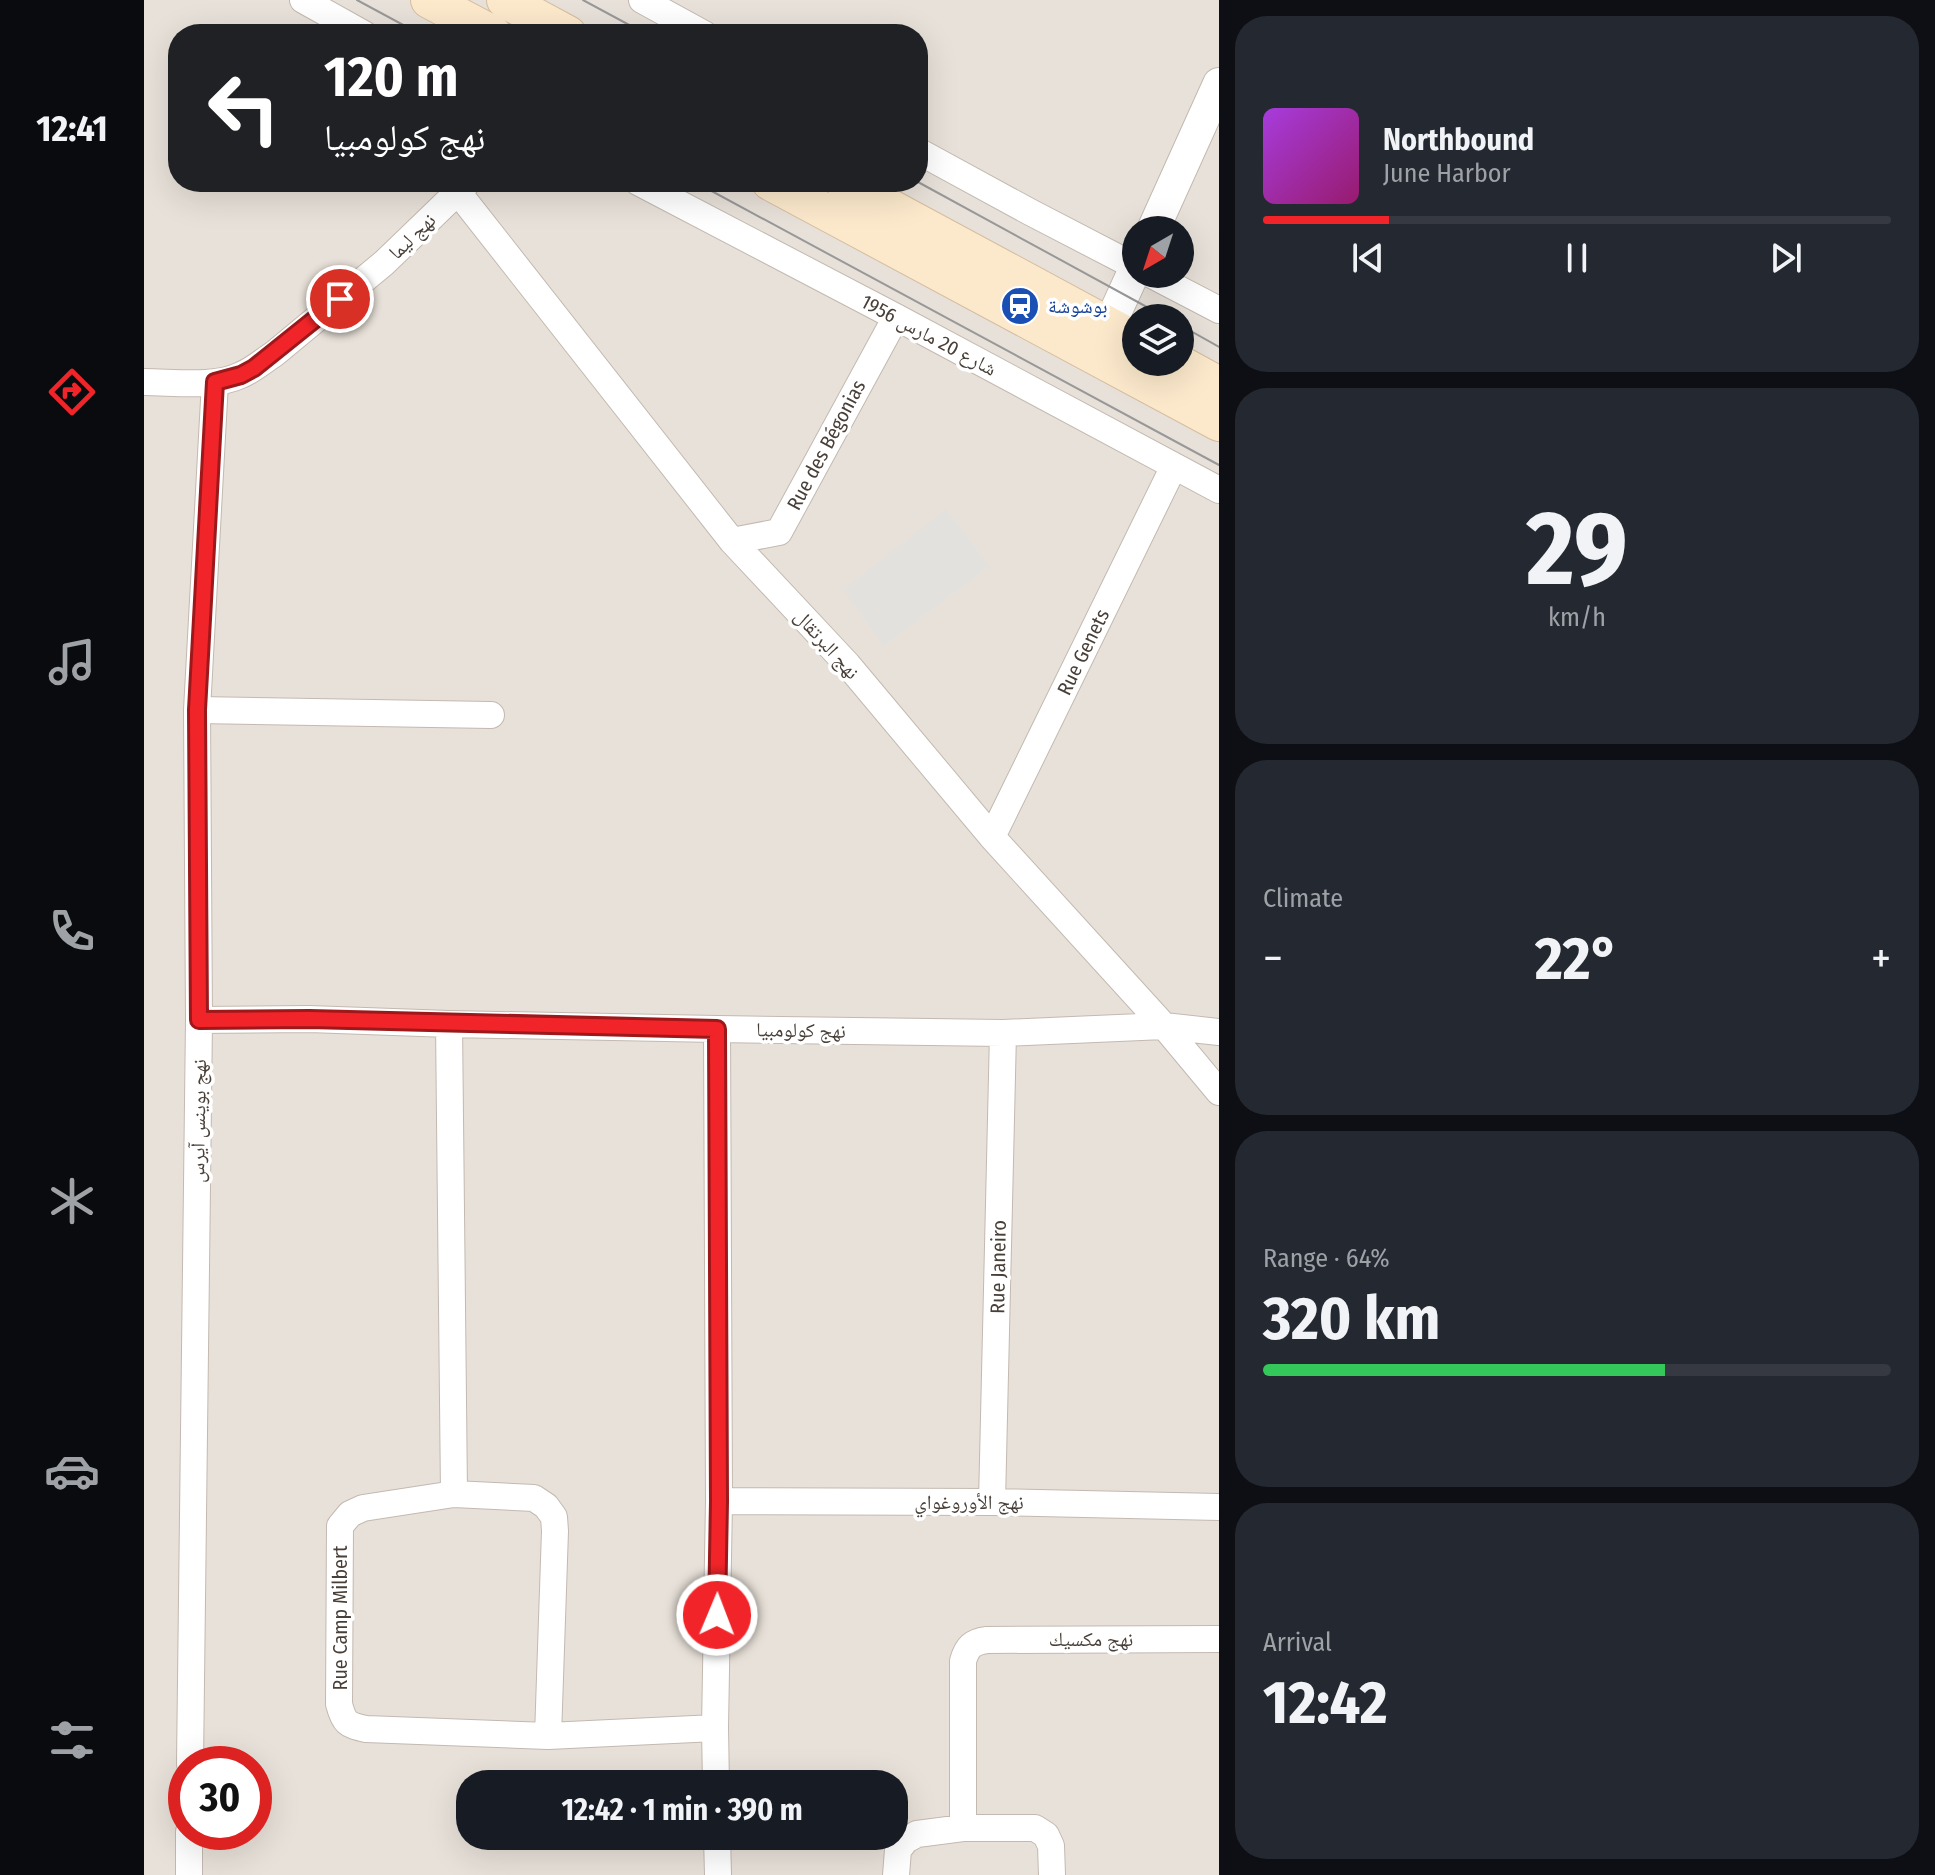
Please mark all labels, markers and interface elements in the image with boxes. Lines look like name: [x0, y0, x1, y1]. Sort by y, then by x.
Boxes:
text: 120 m: [324, 44, 459, 111]
icon: left: [192, 56, 296, 160]
text: 12:41: [36, 107, 108, 151]
text: نهج كولومبيا: [324, 116, 485, 160]
text: Northbound: [1383, 122, 1534, 158]
text: June Harbor: [1383, 158, 1511, 189]
street label: نهج ليما: [384, 208, 441, 265]
north arrow: [1122, 216, 1194, 288]
map controls: [1122, 216, 1194, 376]
icon: previous: [1346, 236, 1390, 280]
icon: pause: [1555, 236, 1599, 280]
icon: next: [1764, 236, 1808, 280]
pin: [306, 265, 374, 333]
icon: arrive: [318, 277, 362, 321]
station icon: بوشوشة: [999, 285, 1041, 327]
street label: شارع 20 مارس 1956: [857, 289, 1001, 382]
place label: بوشوشة: [1048, 294, 1108, 318]
button: layers: [1122, 304, 1194, 376]
icon: directions: [44, 364, 100, 420]
street label: Rue des Bégonias: [782, 376, 870, 514]
text: 29: [1526, 487, 1628, 612]
text: km/h: [1548, 602, 1606, 633]
street label: نهج البرتقال: [789, 604, 865, 685]
street label: Rue Genets: [1052, 605, 1114, 699]
icon: music: [44, 634, 100, 690]
text: Climate: [1263, 883, 1343, 914]
icon: phone: [44, 903, 100, 959]
text: 22°: [1535, 923, 1619, 995]
text: −: [1263, 932, 1283, 985]
text: +: [1871, 932, 1891, 985]
street label: نهج كولومبيا: [756, 1017, 846, 1044]
street label: نهج بوينس آيرس: [185, 1059, 212, 1183]
icon: climate: [44, 1173, 100, 1229]
street label: Rue Janeiro: [985, 1220, 1011, 1314]
text: Range · 64%: [1263, 1243, 1390, 1274]
text: 320 km: [1263, 1283, 1440, 1355]
icon: car: [44, 1443, 100, 1499]
street label: نهج الأوروغواي: [914, 1490, 1024, 1518]
street label: Rue Camp Milbert: [328, 1545, 352, 1691]
position arrow: [675, 1573, 759, 1657]
street label: نهج مكسيك: [1049, 1627, 1133, 1652]
text: Arrival: [1263, 1627, 1332, 1658]
text: 12:42: [1263, 1667, 1388, 1739]
icon: filters: [44, 1712, 100, 1768]
speed limit sign: 30: [168, 1746, 272, 1850]
text: 12:42 · 1 min · 390 m: [561, 1792, 803, 1828]

